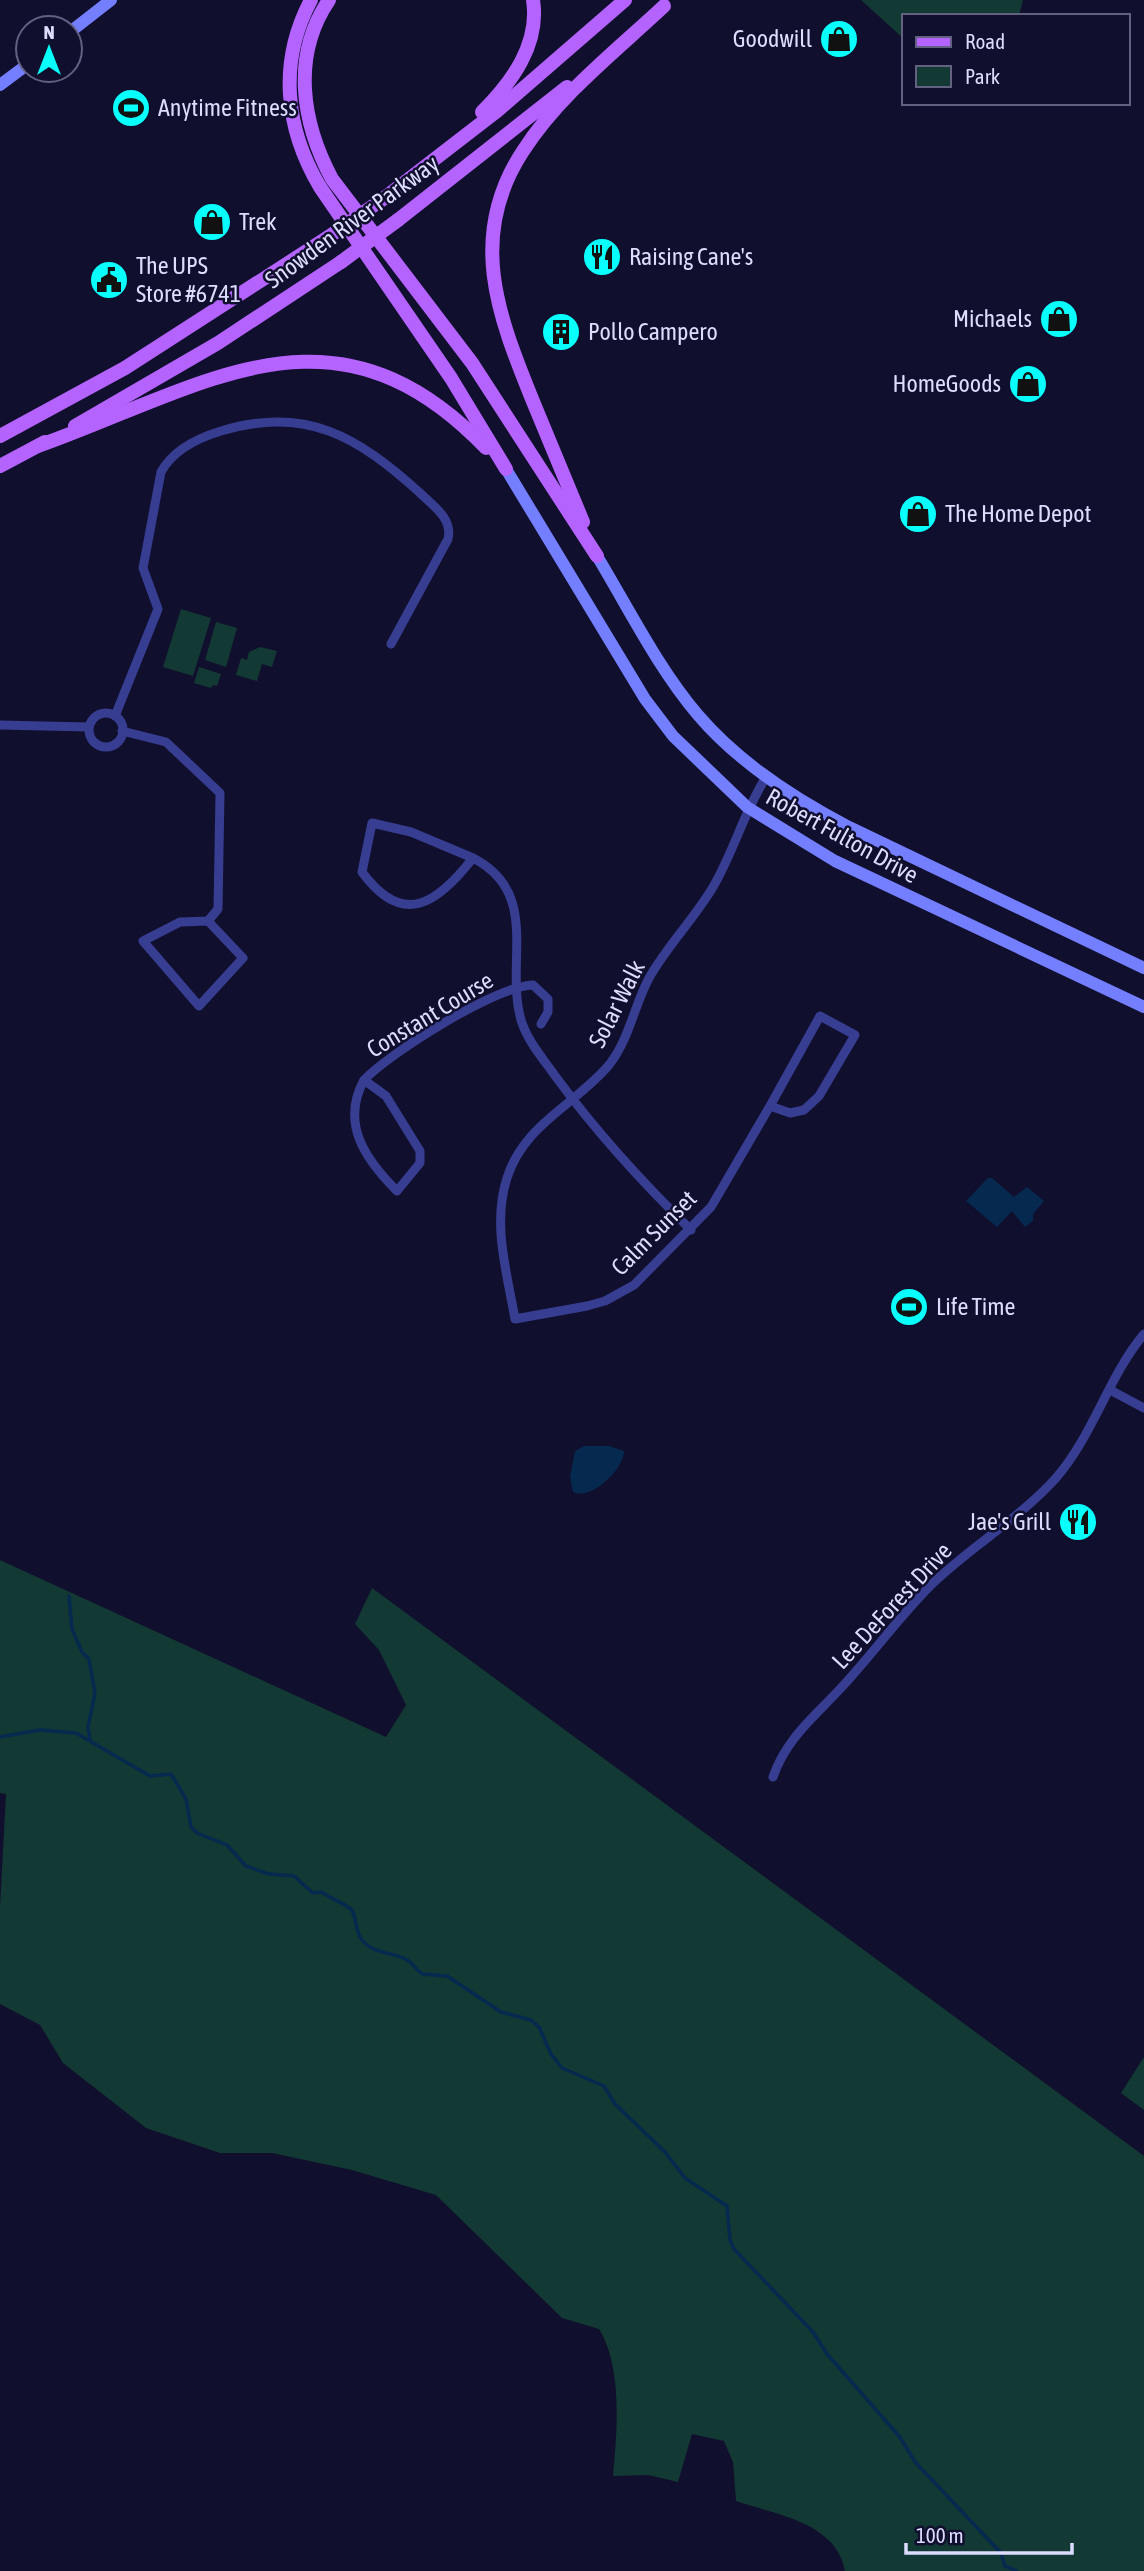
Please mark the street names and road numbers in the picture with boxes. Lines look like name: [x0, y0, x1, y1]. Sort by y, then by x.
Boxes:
street label: Snowden River Parkway: [260, 150, 444, 294]
street label: Robert Fulton Drive: [762, 783, 923, 888]
street label: Solar Walk: [583, 955, 650, 1052]
street label: Constant Course: [362, 966, 498, 1063]
street label: Calm Sunset: [606, 1185, 702, 1281]
street label: Lee DeForest Drive: [826, 1537, 957, 1674]

